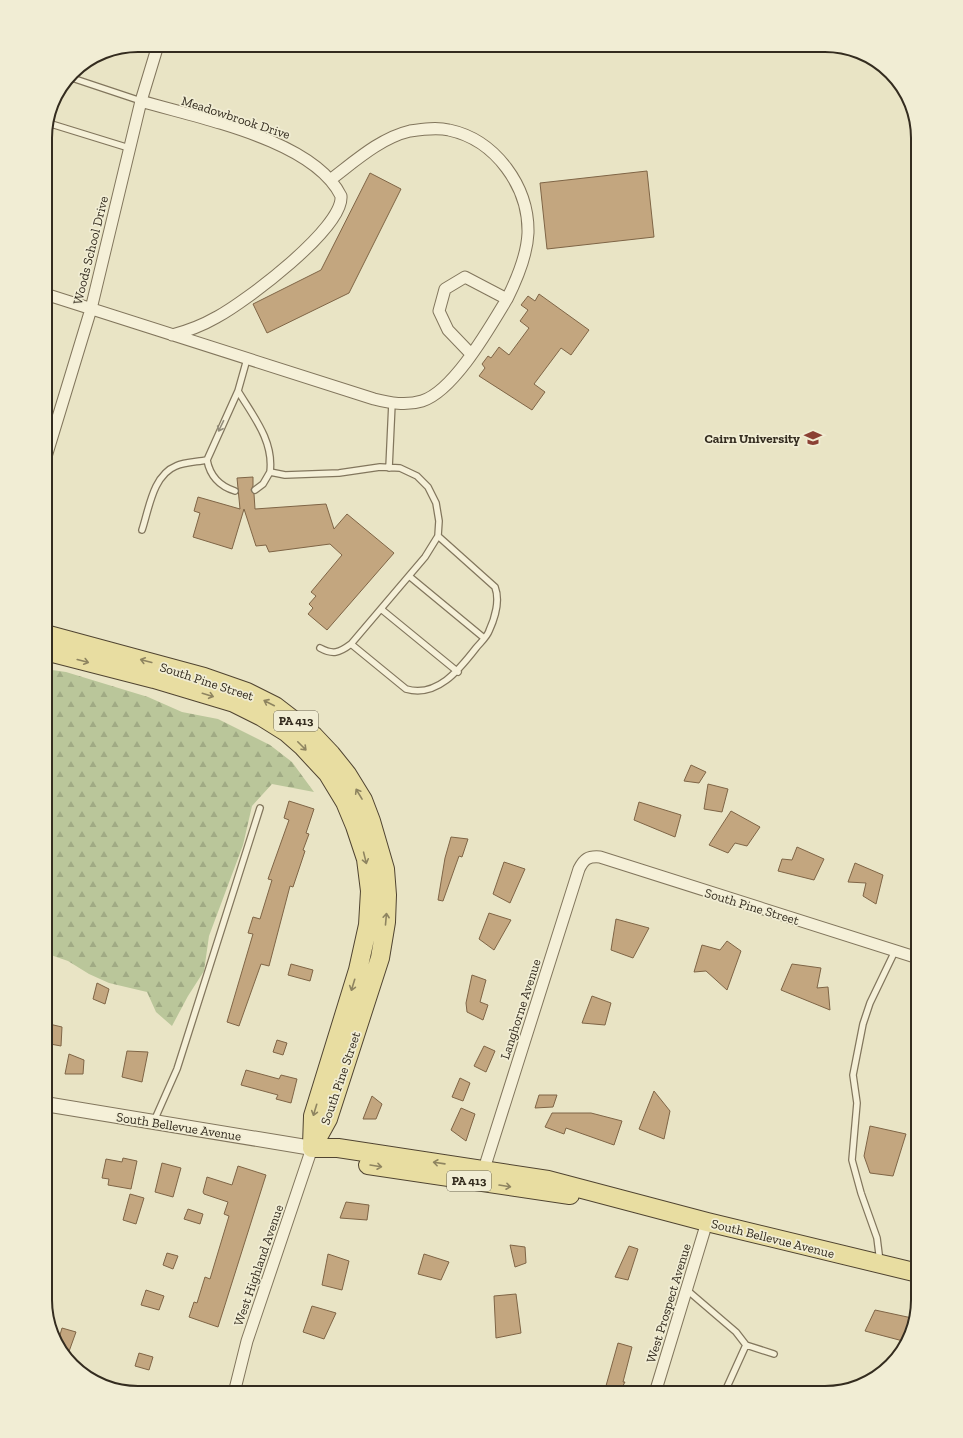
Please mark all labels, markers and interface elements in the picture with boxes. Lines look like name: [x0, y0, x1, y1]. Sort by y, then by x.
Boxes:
street label: Meadowbrook Drive: [180, 93, 292, 142]
street label: Woods School Drive: [70, 194, 111, 306]
one-way arrow: [217, 420, 224, 432]
school or university icon: Cairn University: [803, 428, 823, 448]
place label: Cairn University: [704, 431, 800, 446]
one-way arrow: [76, 657, 89, 665]
one-way arrow: [140, 657, 153, 664]
street label: South Pine Street: [158, 659, 256, 704]
one-way arrow: [201, 692, 214, 699]
one-way arrow: [263, 699, 275, 706]
road number: PA 413: [274, 711, 318, 731]
one-way arrow: [297, 741, 307, 751]
one-way arrow: [355, 788, 363, 800]
one-way arrow: [362, 851, 369, 864]
street label: South Pine Street: [703, 885, 801, 928]
one-way arrow: [383, 913, 390, 926]
street label: Langhorne Avenue: [497, 957, 544, 1061]
one-way arrow: [349, 979, 356, 992]
street label: South Pine Street: [317, 1029, 364, 1127]
one-way arrow: [311, 1103, 318, 1116]
street label: South Bellevue Avenue: [115, 1109, 242, 1144]
one-way arrow: [433, 1159, 446, 1167]
one-way arrow: [369, 1162, 382, 1170]
road number: PA 413: [447, 1171, 491, 1191]
one-way arrow: [498, 1182, 511, 1190]
street label: West Highland Avenue: [231, 1203, 286, 1328]
street label: South Bellevue Avenue: [710, 1216, 836, 1261]
street label: West Prospect Avenue: [643, 1242, 694, 1365]

